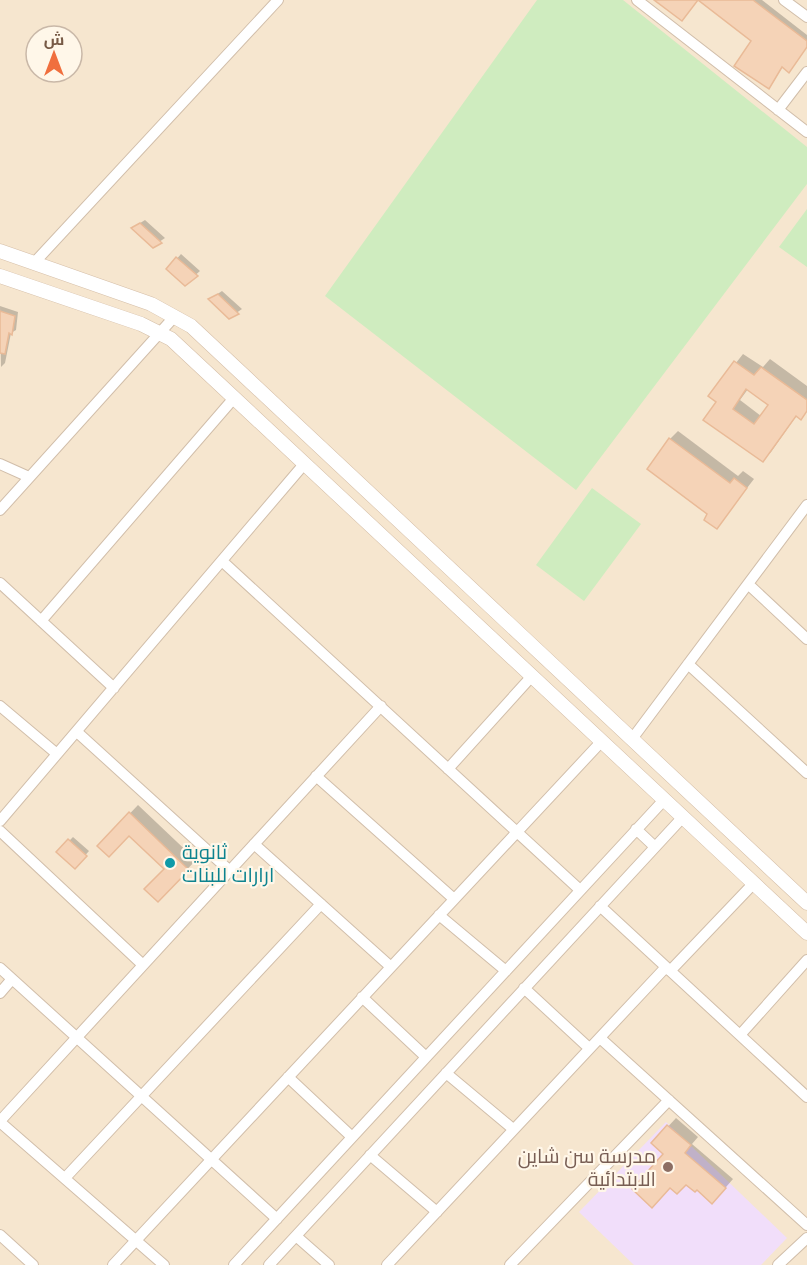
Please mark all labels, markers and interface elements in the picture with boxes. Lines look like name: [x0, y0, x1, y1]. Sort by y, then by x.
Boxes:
north arrow: [24, 24, 84, 84]
text: ش: [44, 31, 64, 51]
place label: ثانوية ارارات للبنات: [182, 841, 274, 890]
marker: ثانوية ارارات للبنات: [163, 856, 177, 870]
place label: مدرسة سن شاين الابتدائية: [518, 1145, 656, 1194]
marker: مدرسة سن شاين الابتدائية: [661, 1160, 675, 1174]

